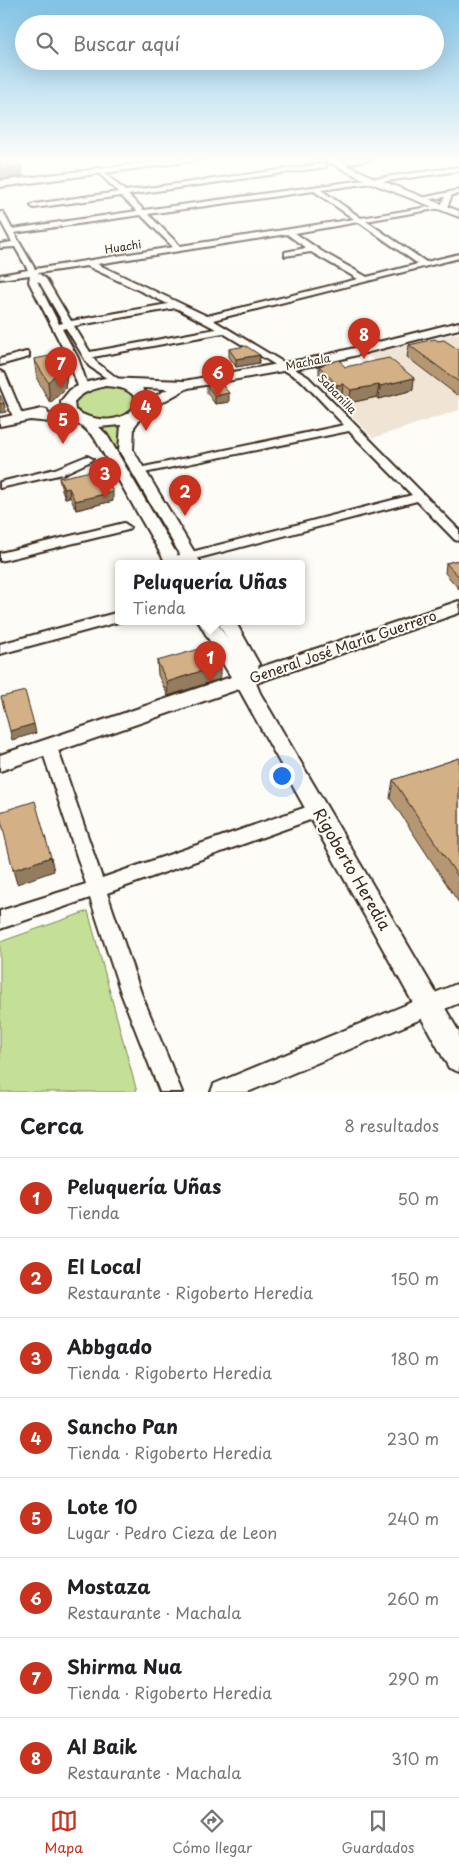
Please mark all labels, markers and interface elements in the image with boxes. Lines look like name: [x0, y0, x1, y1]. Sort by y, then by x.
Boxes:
search box: [15, 15, 444, 70]
icon: search: [33, 29, 61, 57]
text: Buscar aquí: [73, 29, 180, 57]
street label: Huachi: [104, 235, 142, 258]
pin: 8: [348, 318, 380, 359]
pin: 7: [45, 347, 77, 388]
street label: Machala: [284, 349, 332, 374]
pin: 6: [202, 356, 234, 397]
street label: Sabanilla: [314, 370, 361, 418]
pin: 4: [130, 390, 162, 431]
pin: 5: [47, 403, 79, 444]
pin: 3: [89, 457, 121, 498]
pin: 2: [169, 475, 201, 516]
popup: [115, 560, 305, 625]
text: Peluquería Uñas: [133, 567, 287, 595]
text: Tienda: [133, 595, 186, 619]
street label: General José María Guerrero: [246, 604, 440, 689]
pin: 1: [194, 641, 226, 682]
your location: [269, 763, 295, 789]
street label: Rigoberto Heredia: [308, 803, 398, 934]
text: Cerca: [20, 1109, 84, 1141]
text: 8 resultados: [344, 1113, 439, 1137]
text: Peluquería Uñas: [67, 1172, 221, 1200]
text: 1: [32, 1186, 40, 1210]
text: 50 m: [398, 1186, 439, 1210]
text: Tienda: [67, 1200, 120, 1224]
text: El Local: [67, 1252, 141, 1280]
text: 2: [30, 1266, 42, 1290]
text: 150 m: [391, 1266, 439, 1290]
text: Restaurante · Rigoberto Heredia: [67, 1280, 313, 1304]
text: Abbgado: [67, 1332, 152, 1360]
text: 3: [31, 1346, 41, 1370]
text: 180 m: [391, 1346, 439, 1370]
text: Tienda · Rigoberto Heredia: [67, 1360, 272, 1384]
text: Sancho Pan: [67, 1412, 178, 1440]
text: 4: [31, 1426, 41, 1450]
text: 230 m: [387, 1426, 439, 1450]
text: Tienda · Rigoberto Heredia: [67, 1440, 272, 1464]
text: Lote 10: [67, 1492, 137, 1520]
text: 5: [31, 1506, 41, 1530]
text: 240 m: [387, 1506, 439, 1530]
text: Lugar · Pedro Cieza de Leon: [67, 1520, 277, 1544]
text: Mostaza: [67, 1572, 151, 1600]
text: 6: [30, 1586, 42, 1610]
text: 260 m: [387, 1586, 439, 1610]
text: Restaurante · Machala: [67, 1600, 241, 1624]
text: Shirma Nua: [67, 1652, 182, 1680]
text: 7: [31, 1666, 41, 1690]
text: 290 m: [388, 1666, 439, 1690]
text: Tienda · Rigoberto Heredia: [67, 1680, 272, 1704]
text: Al Baik: [67, 1732, 137, 1760]
text: 8: [31, 1746, 41, 1770]
text: 310 m: [391, 1746, 439, 1770]
text: Restaurante · Machala: [67, 1760, 241, 1784]
tab: Mapa: [45, 1807, 83, 1858]
tab: Cómo llegar: [172, 1807, 252, 1858]
tab: Guardados: [342, 1807, 414, 1858]

